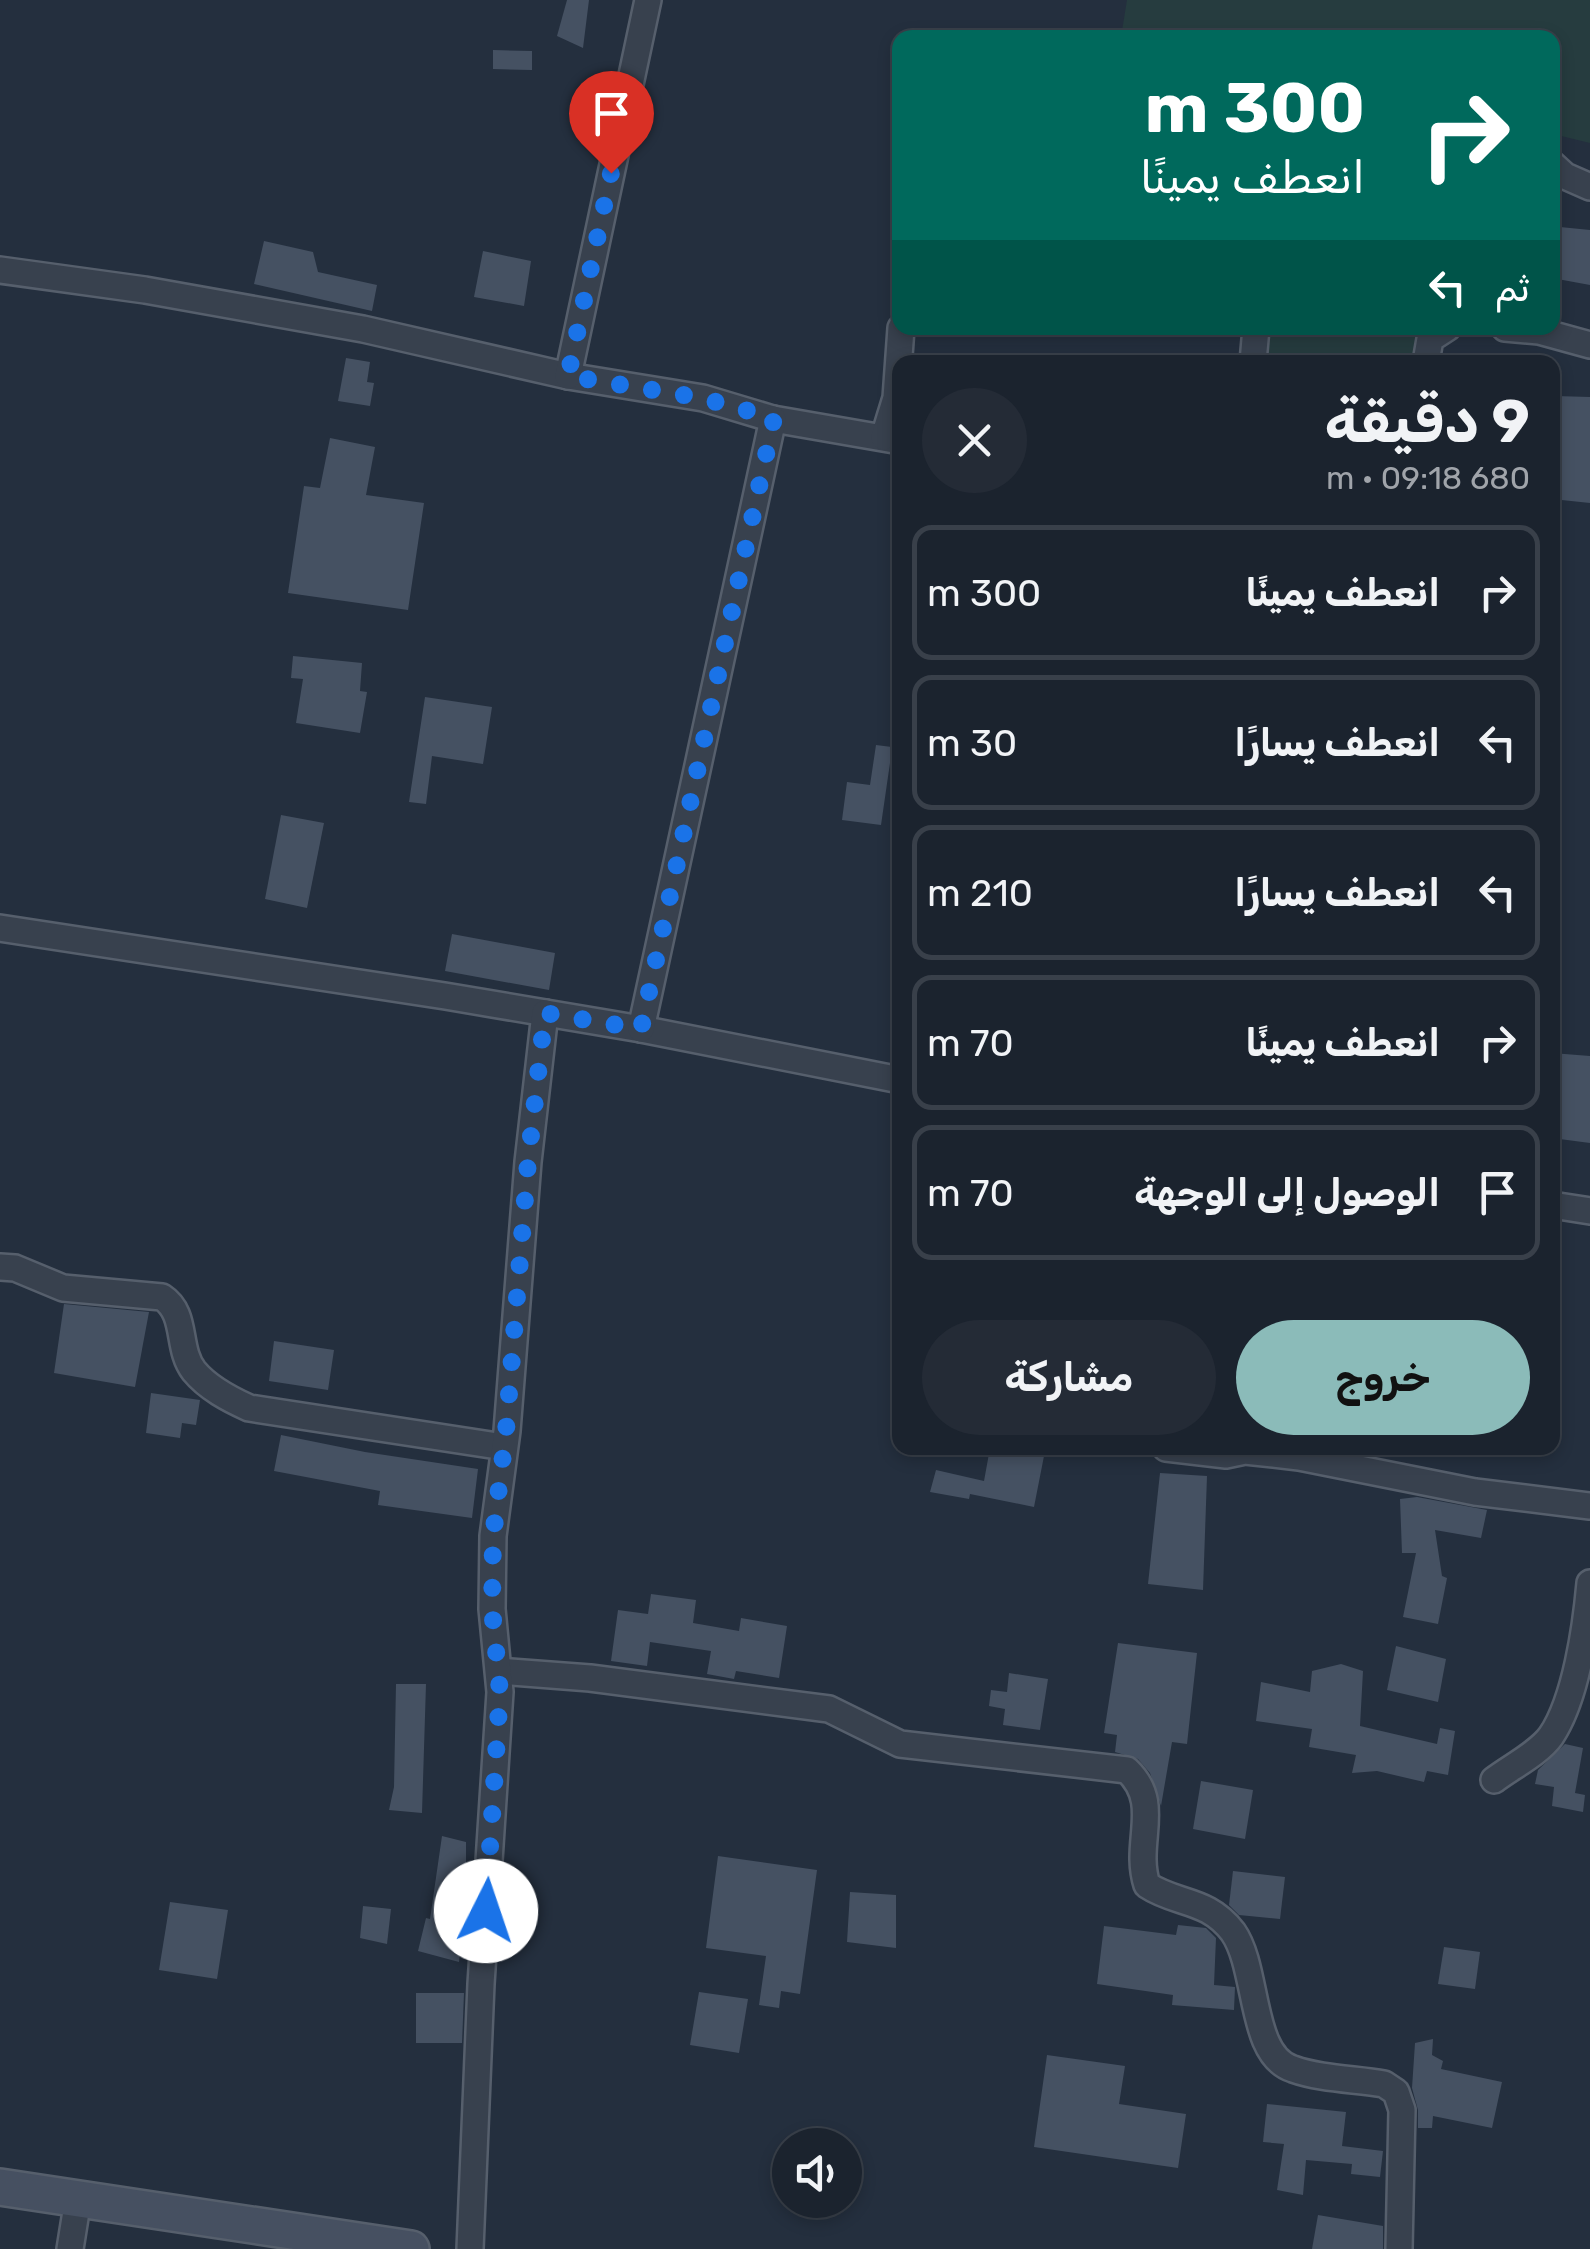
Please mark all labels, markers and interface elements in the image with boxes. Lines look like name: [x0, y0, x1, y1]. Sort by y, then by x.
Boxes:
text: 300 m: [1145, 67, 1365, 150]
icon: right: [1400, 70, 1530, 200]
pin: [569, 71, 654, 174]
icon: arrive: [584, 86, 639, 141]
text: انعطف يمينًا: [1140, 151, 1365, 204]
icon: left: [1420, 260, 1475, 315]
text: ثم: [1495, 265, 1530, 311]
text: 9 دقيقة: [1325, 386, 1530, 457]
button: close: [922, 388, 1027, 493]
text: 680 m · 09:18: [1326, 459, 1530, 497]
icon: right: [1470, 565, 1525, 620]
text: 300 m: [927, 570, 1041, 616]
text: انعطف يمينًا: [1245, 570, 1440, 616]
icon: left: [1470, 715, 1525, 770]
text: 30 m: [927, 720, 1017, 766]
text: انعطف يسارًا: [1234, 720, 1440, 766]
icon: left: [1470, 865, 1525, 920]
text: 210 m: [927, 870, 1033, 916]
text: انعطف يسارًا: [1234, 870, 1440, 916]
icon: right: [1470, 1015, 1525, 1070]
text: 70 m: [927, 1020, 1014, 1066]
text: انعطف يمينًا: [1245, 1020, 1440, 1066]
icon: arrive: [1470, 1165, 1525, 1220]
text: 70 m: [927, 1170, 1014, 1216]
text: الوصول إلى الوجهة: [1134, 1170, 1440, 1216]
button: مشاركة: [922, 1320, 1216, 1435]
button: خروج: [1236, 1320, 1530, 1435]
position arrow: [434, 1859, 538, 1963]
map controls: [772, 2128, 862, 2218]
button: sound: [772, 2128, 862, 2218]

